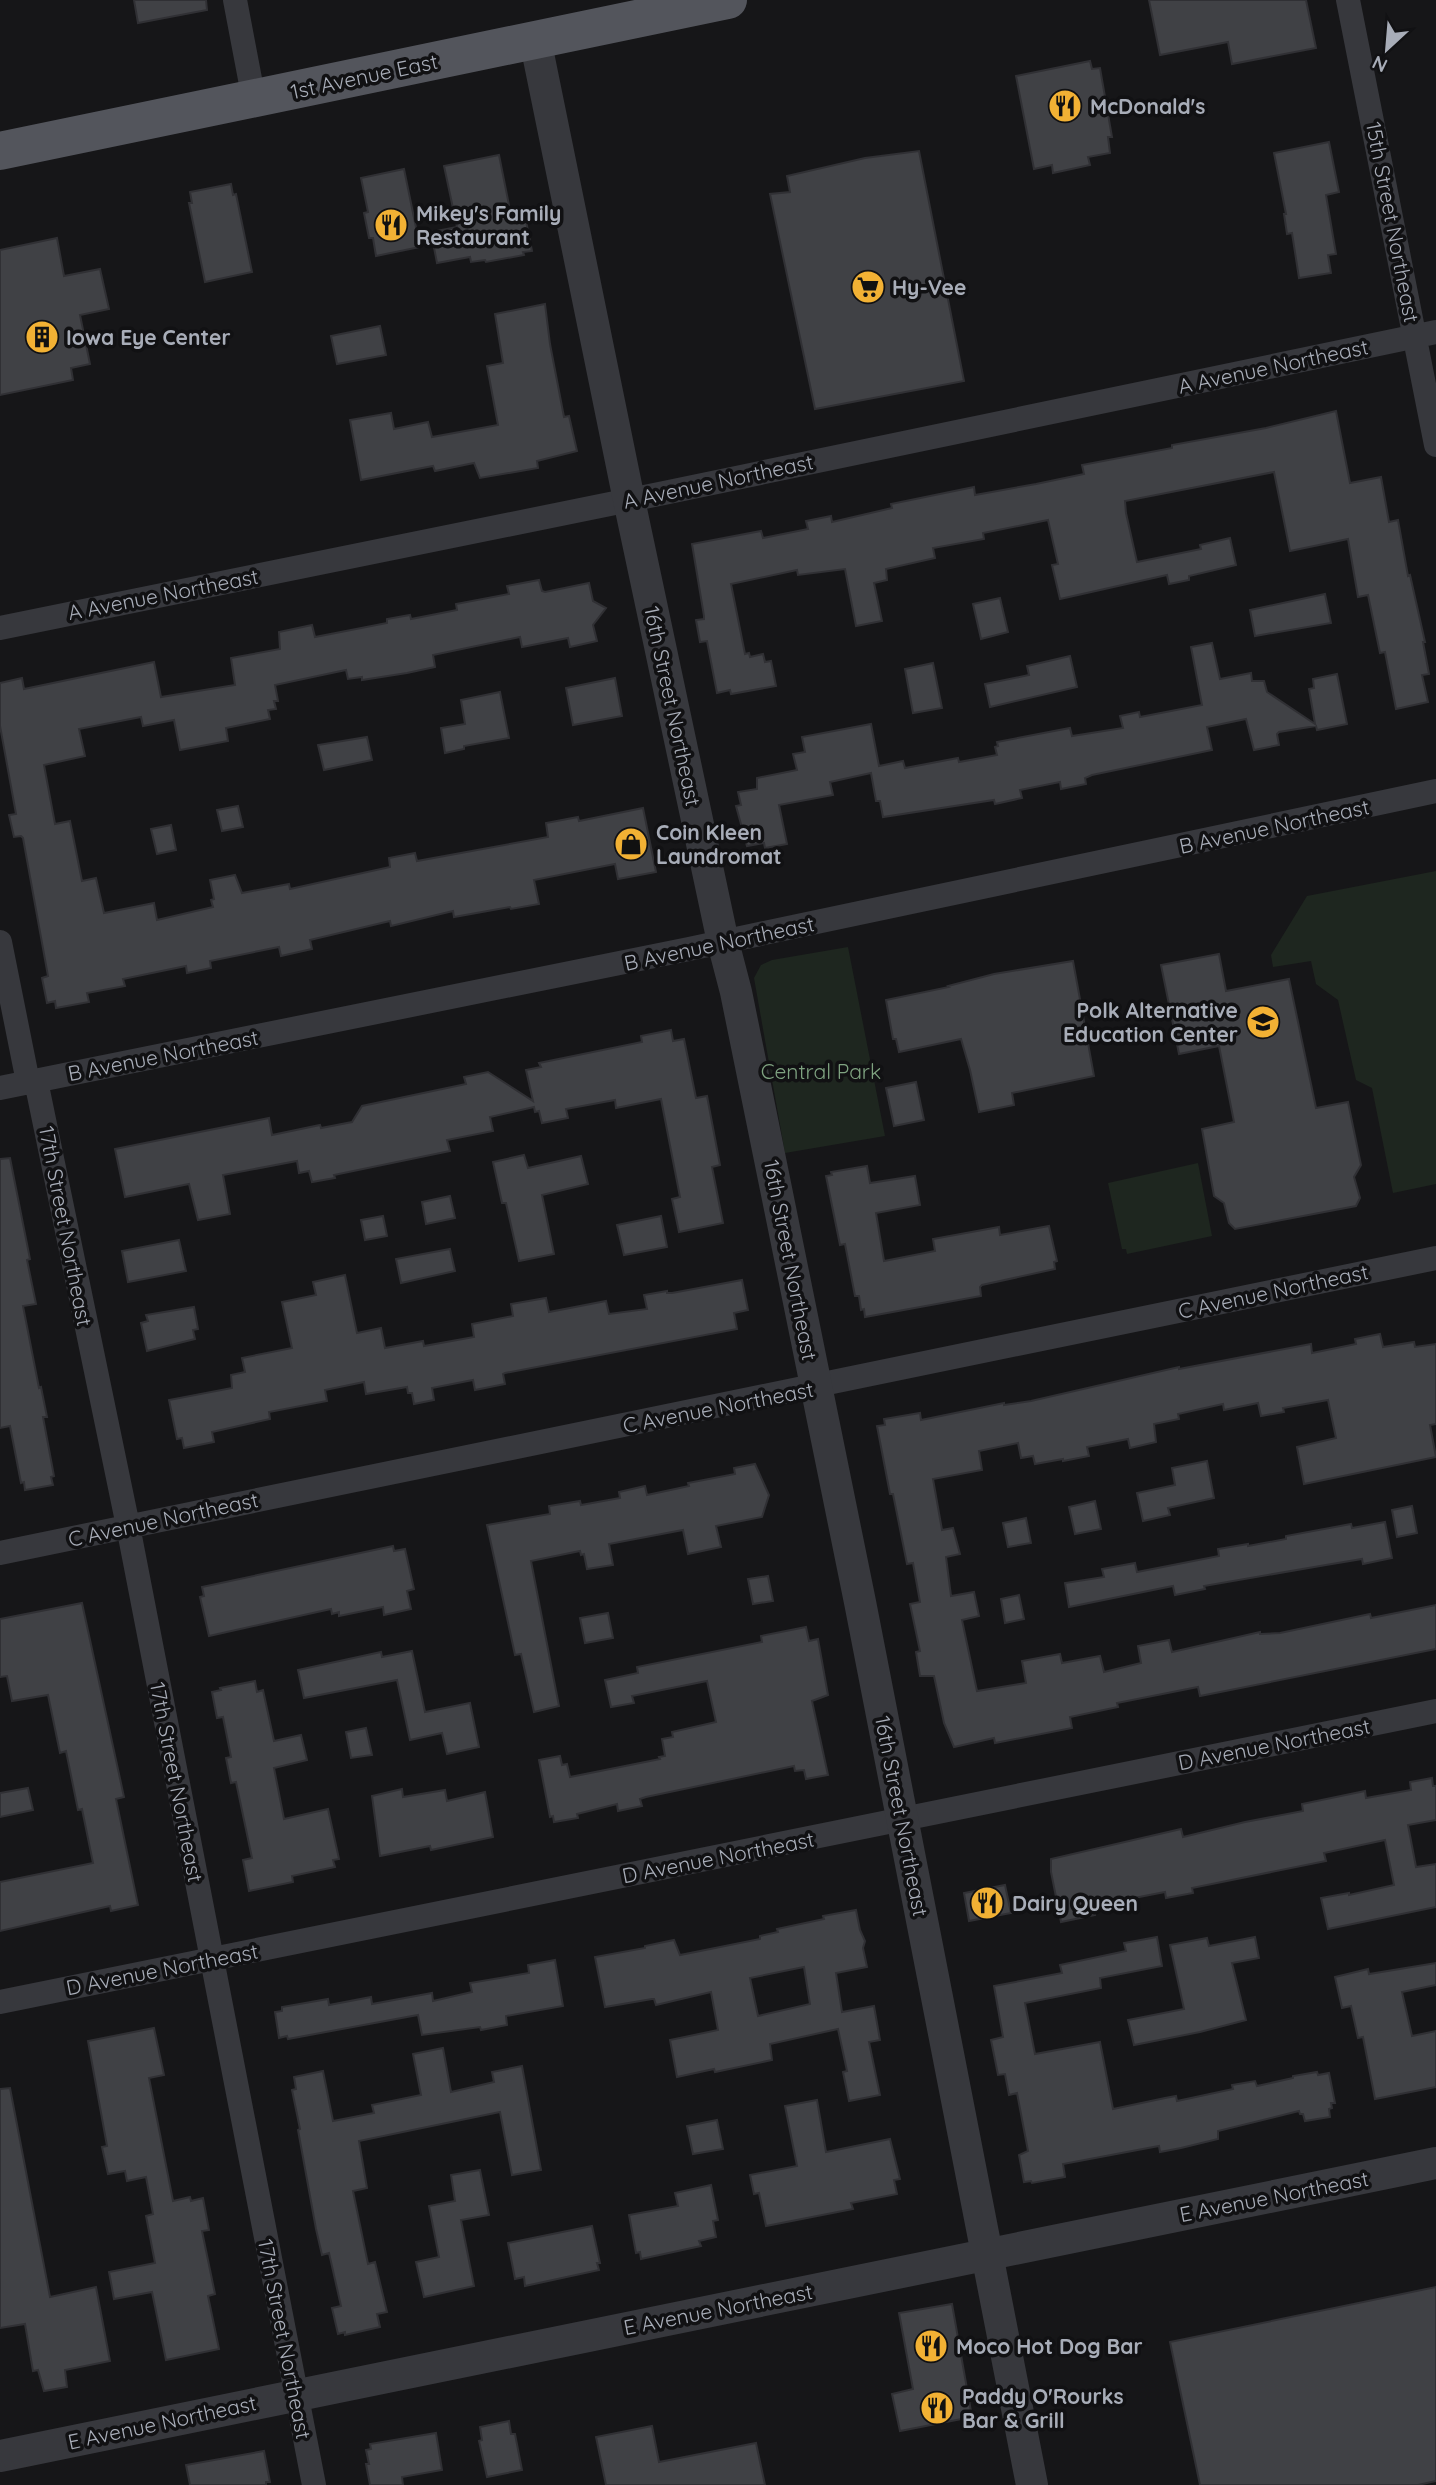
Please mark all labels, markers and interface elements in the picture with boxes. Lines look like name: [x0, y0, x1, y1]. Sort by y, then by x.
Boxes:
north arrow: [1352, 14, 1422, 84]
street label: 1st Avenue East: [288, 48, 440, 104]
text: N: [1368, 50, 1391, 78]
restaurant icon: McDonald's: [1046, 87, 1084, 125]
place label: McDonald's: [1090, 93, 1205, 119]
street label: 15th Street Northeast: [1361, 119, 1425, 325]
place label: Mikey's Family Restaurant: [416, 200, 561, 250]
restaurant icon: Mikey's Family Restaurant: [372, 206, 410, 244]
supermarket icon: Hy-Vee: [849, 268, 887, 306]
place label: Hy-Vee: [892, 274, 966, 300]
building icon: Iowa Eye Center: [23, 318, 61, 356]
place label: Iowa Eye Center: [66, 324, 231, 350]
street label: A Avenue Northeast: [1176, 333, 1370, 399]
street label: A Avenue Northeast: [621, 448, 815, 514]
street label: A Avenue Northeast: [65, 563, 261, 625]
street label: 16th Street Northeast: [639, 604, 707, 808]
street label: B Avenue Northeast: [1177, 793, 1371, 859]
place label: Coin Kleen Laundromat: [656, 819, 782, 869]
shop icon: Coin Kleen Laundromat: [612, 825, 650, 863]
street label: B Avenue Northeast: [622, 910, 816, 976]
place label: Polk Alternative Education Center: [1063, 997, 1238, 1047]
school or university icon: Polk Alternative Education Center: [1244, 1003, 1282, 1041]
street label: B Avenue Northeast: [65, 1024, 261, 1086]
park label: Central Park: [761, 1058, 881, 1084]
street label: 17th Street Northeast: [34, 1124, 98, 1328]
street label: 16th Street Northeast: [759, 1158, 823, 1362]
street label: C Avenue Northeast: [1176, 1258, 1370, 1324]
street label: C Avenue Northeast: [620, 1376, 816, 1438]
street label: C Avenue Northeast: [66, 1486, 260, 1552]
street label: 17th Street Northeast: [145, 1680, 209, 1884]
street label: D Avenue Northeast: [1176, 1713, 1372, 1775]
street label: 16th Street Northeast: [870, 1714, 934, 1918]
street label: D Avenue Northeast: [620, 1826, 816, 1888]
restaurant icon: Dairy Queen: [968, 1884, 1006, 1922]
place label: Dairy Queen: [1012, 1890, 1138, 1916]
street label: D Avenue Northeast: [64, 1938, 260, 2000]
street label: E Avenue Northeast: [1177, 2165, 1371, 2227]
street label: 17th Street Northeast: [253, 2237, 317, 2441]
street label: E Avenue Northeast: [621, 2278, 815, 2340]
restaurant icon: Moco Hot Dog Bar: [912, 2327, 950, 2365]
place label: Moco Hot Dog Bar: [956, 2333, 1143, 2359]
place label: Paddy O'Rourks Bar & Grill: [962, 2383, 1124, 2433]
street label: E Avenue Northeast: [65, 2389, 259, 2455]
restaurant icon: Paddy O'Rourks Bar & Grill: [918, 2389, 956, 2427]

